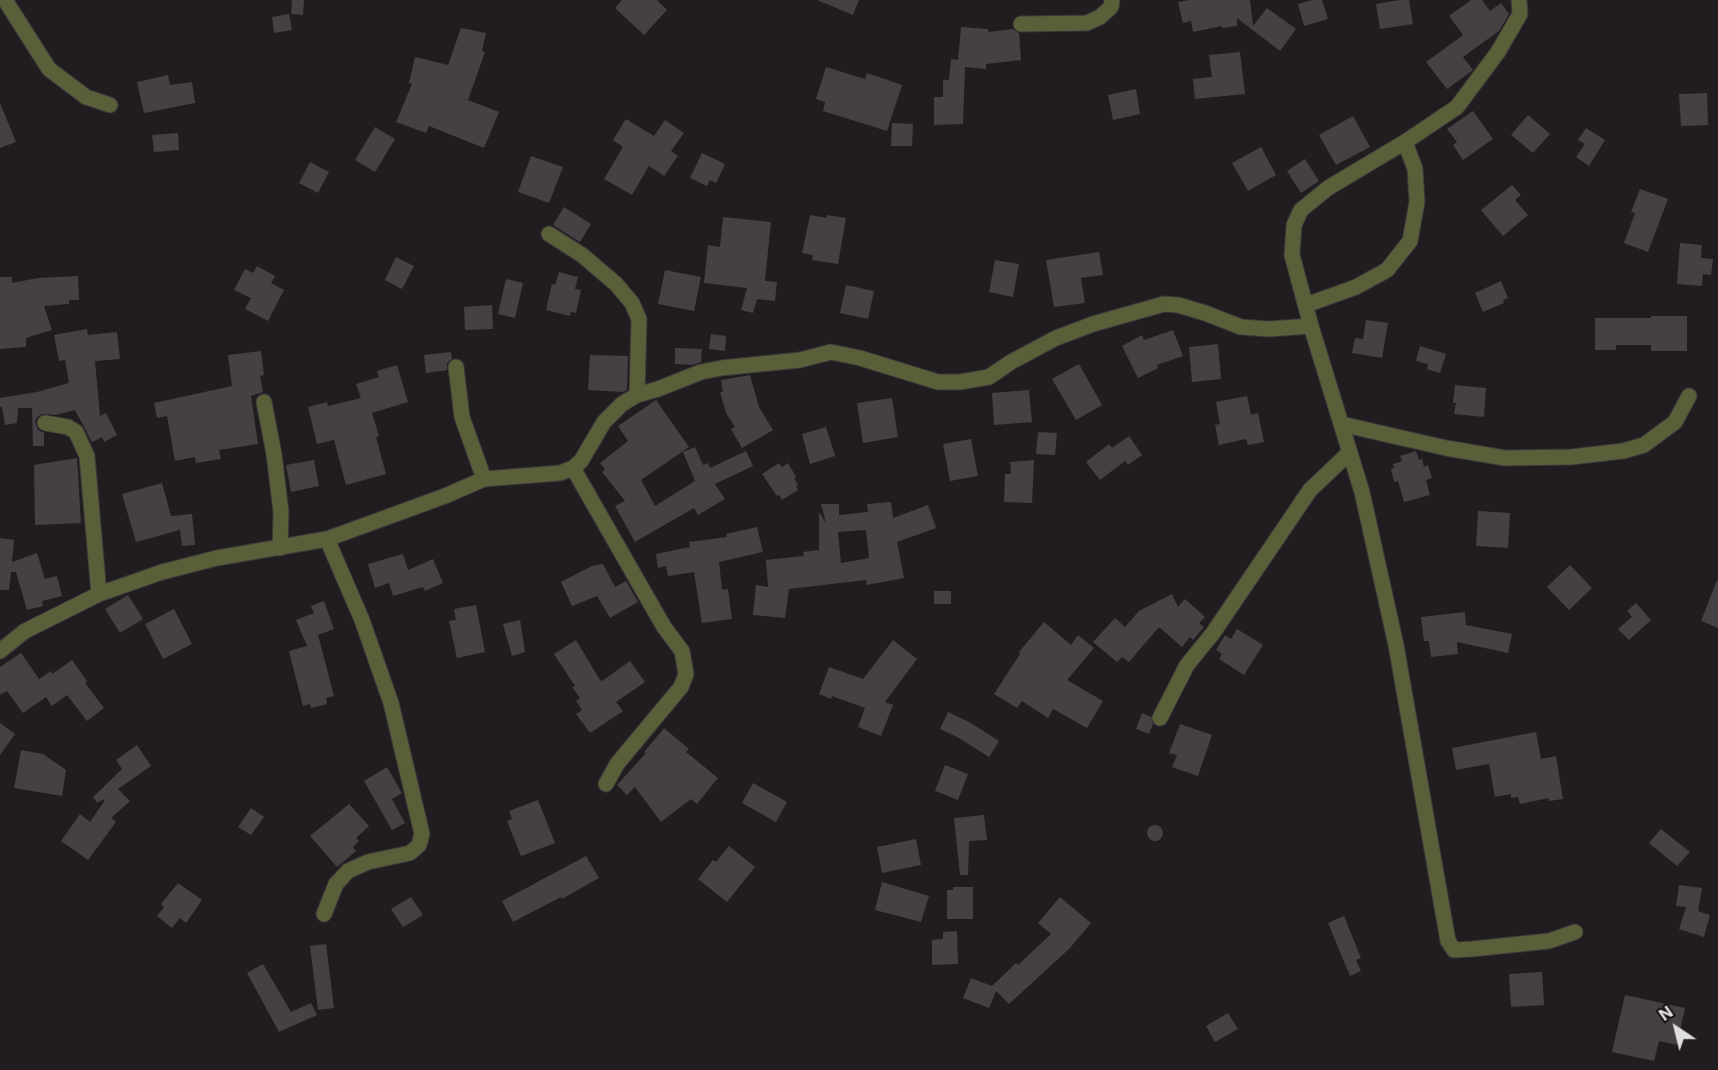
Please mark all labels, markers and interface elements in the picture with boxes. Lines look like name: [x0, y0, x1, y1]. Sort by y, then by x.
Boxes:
north arrow: [1646, 998, 1706, 1058]
text: N: [1655, 1002, 1676, 1025]

